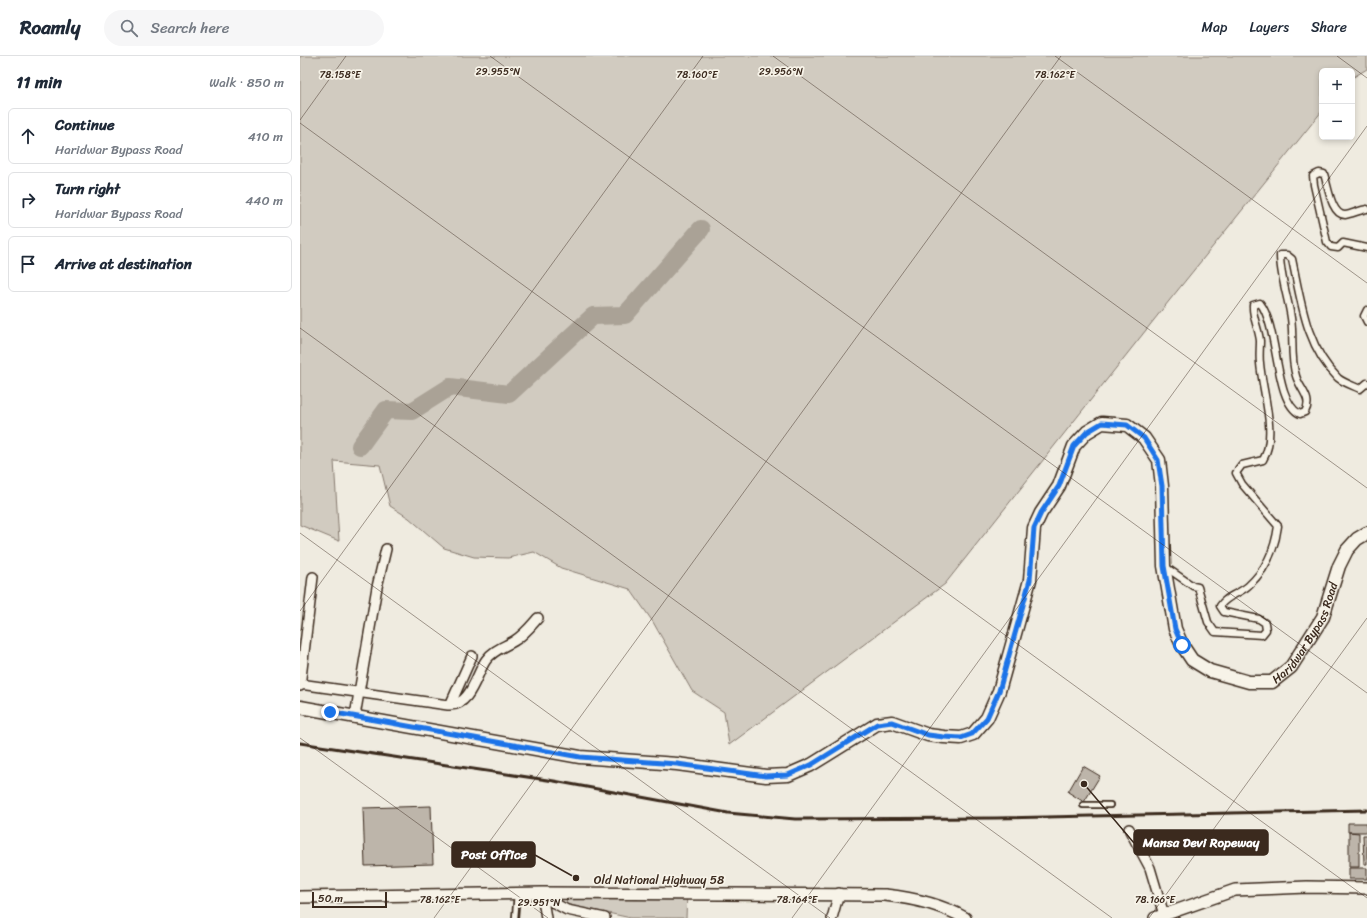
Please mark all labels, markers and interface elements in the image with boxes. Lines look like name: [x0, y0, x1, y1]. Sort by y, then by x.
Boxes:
search box: [104, 10, 384, 46]
text: Roamly: [20, 11, 80, 44]
text: Search here: [150, 15, 229, 41]
text: Map: [1202, 15, 1227, 40]
text: Layers: [1249, 15, 1289, 40]
text: Share: [1311, 15, 1347, 40]
icon: search: [118, 17, 140, 39]
text: 29.955°N: [476, 63, 520, 81]
text: 29.956°N: [759, 63, 803, 81]
text: 78.158°E: [319, 66, 362, 84]
text: 78.160°E: [677, 66, 719, 84]
text: 78.162°E: [1035, 66, 1077, 84]
text: 11 min: [16, 67, 62, 97]
map controls: [1319, 68, 1355, 140]
button: +: [1319, 68, 1355, 104]
text: Walk · 850 m: [209, 71, 284, 94]
button: −: [1319, 104, 1355, 140]
text: Continue: [55, 112, 115, 138]
icon: ahead: [17, 125, 39, 147]
text: 410 m: [248, 125, 283, 148]
text: Haridwar Bypass Road: [55, 138, 182, 161]
text: Turn right: [55, 176, 120, 202]
icon: right: [17, 189, 39, 211]
text: 440 m: [245, 189, 283, 212]
text: Haridwar Bypass Road: [55, 202, 182, 225]
text: Arrive at destination: [55, 251, 192, 277]
icon: arrive: [17, 253, 39, 275]
street label: Haridwar Bypass Road: [1267, 579, 1344, 690]
route start: [1173, 636, 1191, 654]
route end: [321, 703, 339, 721]
callout: Mansa Devi Ropeway: [1134, 830, 1268, 855]
text: Mansa Devi Ropeway: [1142, 831, 1260, 854]
callout: Post Office: [452, 842, 535, 867]
text: Post Office: [461, 843, 527, 866]
street label: Old National Highway 58: [594, 869, 724, 891]
text: 50 m: [318, 889, 343, 908]
scale bar: [312, 890, 387, 909]
text: 78.162°E: [420, 891, 462, 909]
text: 78.164°E: [777, 891, 819, 909]
text: 78.166°E: [1135, 891, 1177, 909]
text: 29.951°N: [518, 894, 560, 912]

